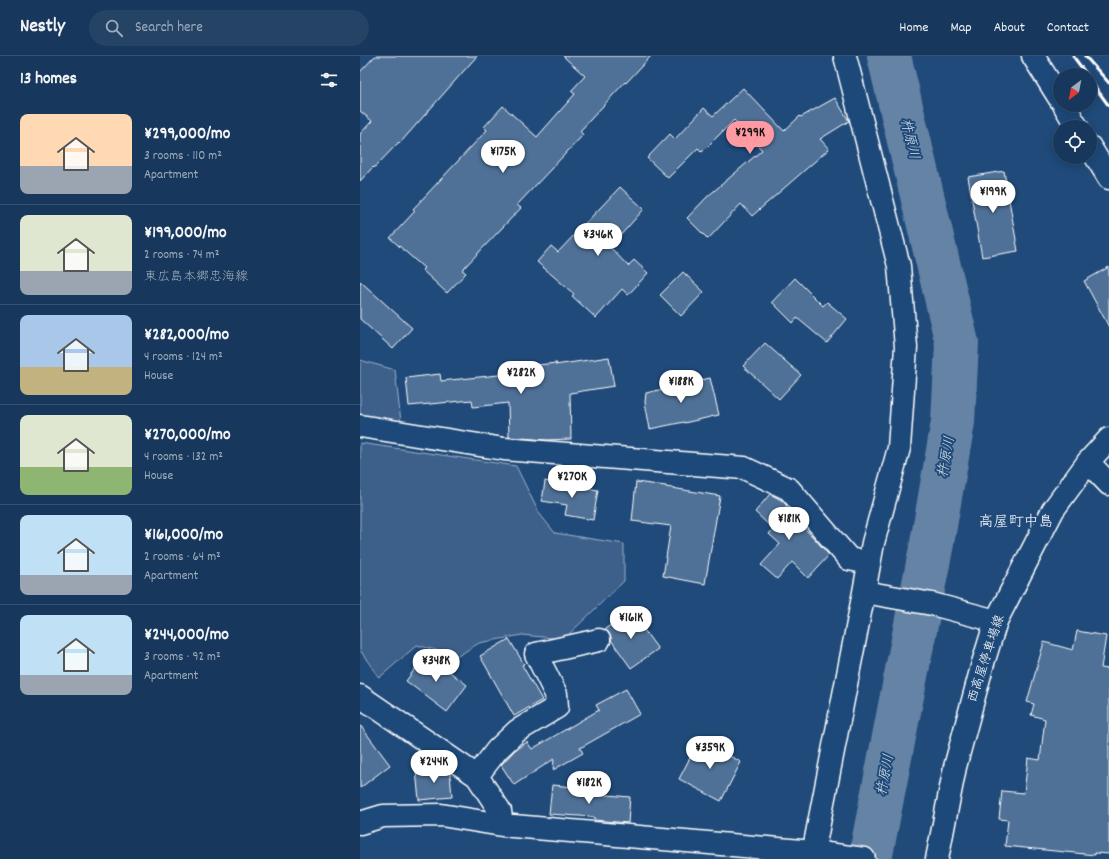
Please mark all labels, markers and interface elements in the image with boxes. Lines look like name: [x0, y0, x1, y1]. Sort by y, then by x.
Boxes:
search box: [89, 10, 369, 46]
text: Nestly: [20, 14, 65, 41]
icon: search: [103, 17, 125, 39]
text: Search here: [135, 17, 203, 39]
text: Home: [899, 18, 928, 38]
text: Map: [950, 18, 972, 38]
text: About: [994, 18, 1025, 38]
text: Contact: [1047, 18, 1089, 38]
text: 13 homes: [20, 68, 77, 92]
north arrow: [1053, 68, 1097, 112]
map controls: [1053, 68, 1097, 164]
icon: filters: [318, 69, 340, 91]
water label: 杵原川: [895, 116, 923, 162]
button: locate: [1053, 120, 1097, 164]
pin: ¥299K: [722, 121, 778, 155]
text: ¥299,000/mo: [144, 123, 230, 147]
text: ¥299K: [735, 124, 765, 143]
icon: home: [52, 130, 100, 178]
pin: ¥175K: [475, 140, 531, 174]
text: ¥175K: [490, 143, 516, 162]
text: 3 rooms · 110 m²: [144, 147, 222, 166]
text: Apartment: [144, 166, 198, 185]
pin: ¥199K: [965, 180, 1021, 214]
text: ¥199K: [979, 183, 1007, 202]
text: ¥199,000/mo: [144, 222, 227, 246]
pin: ¥346K: [570, 223, 626, 257]
text: ¥346K: [583, 226, 613, 245]
icon: home: [52, 231, 100, 279]
text: 2 rooms · 74 m²: [144, 246, 219, 265]
text: 東広島本郷忠海線: [144, 268, 248, 287]
text: ¥282,000/mo: [144, 324, 229, 348]
icon: home: [52, 331, 100, 379]
text: 4 rooms · 124 m²: [144, 348, 223, 367]
pin: ¥282K: [493, 361, 549, 395]
text: ¥282K: [507, 364, 535, 383]
text: House: [144, 367, 173, 386]
pin: ¥188K: [653, 370, 709, 404]
text: ¥188K: [668, 373, 694, 392]
text: ¥270,000/mo: [144, 424, 231, 448]
icon: home: [52, 431, 100, 479]
water label: 杵原川: [934, 435, 960, 479]
text: 4 rooms · 132 m²: [144, 448, 223, 467]
pin: ¥270K: [544, 465, 600, 499]
text: House: [144, 467, 173, 486]
text: ¥270K: [557, 468, 587, 487]
pin: ¥181K: [761, 507, 817, 541]
text: ¥181K: [777, 510, 801, 529]
district label: 高屋町中島: [978, 512, 1054, 534]
text: ¥161,000/mo: [144, 524, 223, 548]
icon: home: [52, 531, 100, 579]
text: 2 rooms · 64 m²: [144, 548, 221, 567]
text: Apartment: [144, 567, 198, 586]
pin: ¥161K: [603, 606, 659, 640]
text: ¥161K: [619, 609, 643, 628]
street label: 西高屋停車場線: [964, 612, 1010, 705]
text: ¥244,000/mo: [144, 624, 229, 648]
icon: home: [52, 631, 100, 679]
text: 3 rooms · 92 m²: [144, 648, 221, 667]
pin: ¥348K: [408, 649, 464, 683]
text: ¥348K: [422, 652, 450, 671]
text: Apartment: [144, 667, 198, 686]
pin: ¥359K: [682, 736, 738, 770]
text: ¥359K: [695, 739, 725, 758]
pin: ¥244K: [406, 750, 462, 784]
water label: 杵原川: [872, 752, 900, 798]
text: ¥244K: [420, 753, 448, 772]
pin: ¥182K: [561, 771, 617, 805]
text: ¥182K: [576, 774, 602, 793]

